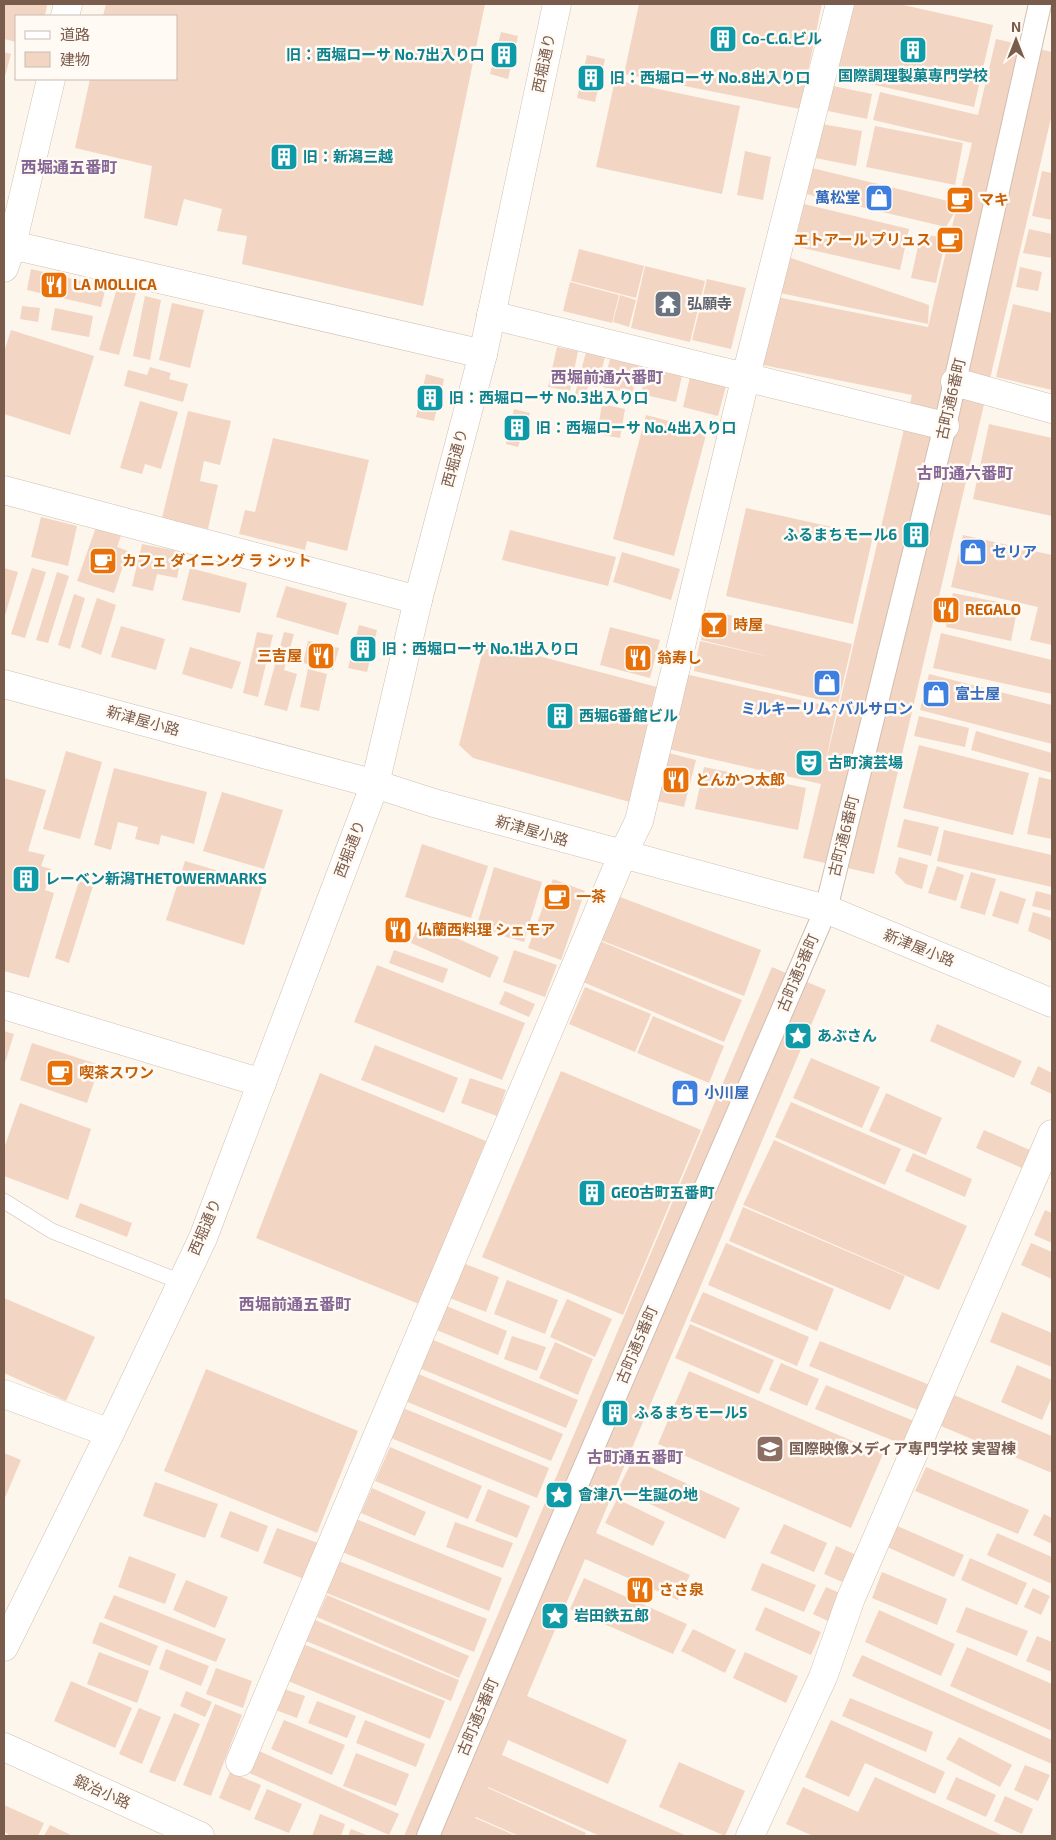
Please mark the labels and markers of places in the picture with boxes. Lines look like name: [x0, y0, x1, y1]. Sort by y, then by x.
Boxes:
building icon: Co-C.G.ビル: [708, 24, 738, 54]
place label: Co-C.G.ビル: [742, 29, 822, 47]
building icon: 国際調理製菓専門学校: [898, 35, 928, 65]
building icon: 旧：西堀ローサ No.7出入り口: [489, 40, 519, 70]
place label: 旧：西堀ローサ No.7出入り口: [286, 45, 485, 63]
building icon: 旧：西堀ローサ No.8出入り口: [576, 63, 606, 93]
place label: 国際調理製菓専門学校: [838, 66, 988, 84]
place label: 旧：西堀ローサ No.8出入り口: [610, 68, 811, 86]
building icon: 旧：新潟三越: [269, 142, 299, 172]
place label: 旧：新潟三越: [303, 147, 393, 165]
shop icon: 萬松堂: [864, 183, 894, 213]
cafe icon: マキ: [945, 185, 975, 215]
place label: 萬松堂: [815, 188, 860, 206]
place label: マキ: [979, 190, 1009, 208]
cafe icon: エトアール プリュス: [935, 225, 965, 255]
place label: エトアール プリュス: [794, 230, 931, 248]
restaurant icon: LA MOLLICA: [39, 270, 69, 300]
place label: LA MOLLICA: [73, 275, 157, 293]
temple icon: 弘願寺: [653, 289, 683, 319]
place label: 弘願寺: [687, 294, 732, 312]
building icon: 旧：西堀ローサ No.3出入り口: [415, 383, 445, 413]
place label: 旧：西堀ローサ No.3出入り口: [449, 388, 649, 406]
building icon: 旧：西堀ローサ No.4出入り口: [502, 413, 532, 443]
place label: 旧：西堀ローサ No.4出入り口: [536, 418, 737, 436]
building icon: ふるまちモール6: [901, 520, 931, 550]
place label: ふるまちモール6: [783, 525, 897, 543]
shop icon: セリア: [958, 537, 988, 567]
place label: セリア: [992, 542, 1037, 560]
cafe icon: カフェ ダイニング ラ シット: [88, 546, 118, 576]
place label: カフェ ダイニング ラ シット: [122, 551, 312, 569]
restaurant icon: REGALO: [931, 595, 961, 625]
place label: REGALO: [965, 600, 1021, 618]
bar icon: 時屋: [699, 610, 729, 640]
place label: 時屋: [733, 615, 763, 633]
building icon: 旧：西堀ローサ No.1出入り口: [348, 634, 378, 664]
place label: 旧：西堀ローサ No.1出入り口: [382, 639, 579, 657]
restaurant icon: 三吉屋: [306, 641, 336, 671]
restaurant icon: 翁寿し: [623, 643, 653, 673]
place label: 三吉屋: [257, 646, 302, 664]
place label: 翁寿し: [657, 648, 702, 666]
shop icon: ミルキーリム^バルサロン: [812, 668, 842, 698]
shop icon: 富士屋: [921, 679, 951, 709]
place label: 富士屋: [955, 684, 1000, 702]
place label: ミルキーリム^バルサロン: [741, 699, 913, 717]
building icon: 西堀6番館ビル: [545, 701, 575, 731]
place label: 西堀6番館ビル: [579, 706, 678, 724]
theatre icon: 古町演芸場: [794, 748, 824, 778]
place label: 古町演芸場: [828, 753, 903, 771]
restaurant icon: とんかつ太郎: [661, 765, 691, 795]
place label: とんかつ太郎: [695, 770, 785, 788]
building icon: レーベン新潟THETOWERMARKS: [11, 864, 41, 894]
place label: レーベン新潟THETOWERMARKS: [45, 869, 267, 887]
cafe icon: 一茶: [542, 882, 572, 912]
place label: 一茶: [576, 887, 606, 905]
restaurant icon: 仏蘭西料理 シェモア: [383, 915, 413, 945]
place label: 仏蘭西料理 シェモア: [416, 920, 555, 938]
place icon: あぶさん: [783, 1021, 813, 1051]
place label: あぶさん: [817, 1026, 877, 1044]
cafe icon: 喫茶スワン: [45, 1058, 75, 1088]
place label: 喫茶スワン: [79, 1063, 154, 1081]
shop icon: 小川屋: [670, 1078, 700, 1108]
place label: 小川屋: [704, 1083, 749, 1101]
building icon: GEO古町五番町: [577, 1178, 607, 1208]
place label: GEO古町五番町: [611, 1183, 715, 1201]
building icon: ふるまちモール5: [600, 1398, 630, 1428]
place label: ふるまちモール5: [634, 1403, 747, 1421]
school or university icon: 国際映像メディア専門学校 実習棟: [755, 1434, 785, 1464]
place label: 国際映像メディア専門学校 実習棟: [789, 1439, 1016, 1457]
place icon: 會津八一生誕の地: [544, 1480, 574, 1510]
place label: 會津八一生誕の地: [578, 1485, 698, 1503]
restaurant icon: ささ泉: [625, 1575, 655, 1605]
place label: ささ泉: [659, 1580, 704, 1598]
place icon: 岩田鉄五郎: [540, 1601, 570, 1631]
place label: 岩田鉄五郎: [574, 1606, 649, 1624]

